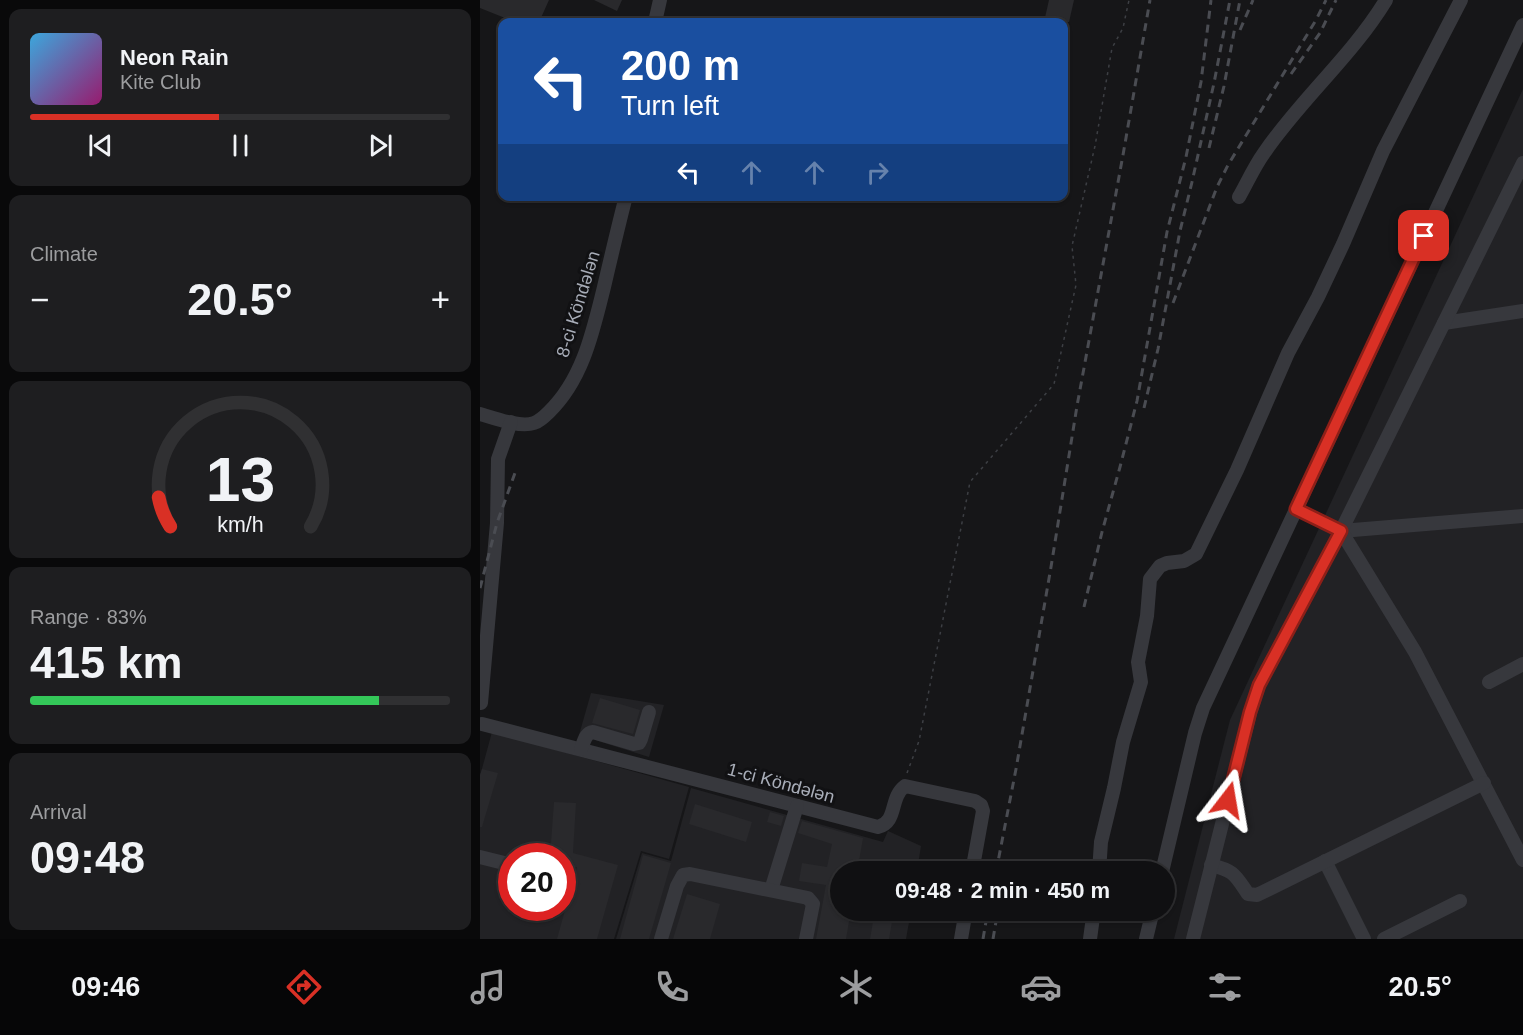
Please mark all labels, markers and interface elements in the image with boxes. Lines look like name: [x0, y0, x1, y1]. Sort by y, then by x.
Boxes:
icon: left: [522, 42, 600, 120]
text: 200 m: [621, 42, 740, 89]
text: Neon Rain: [120, 45, 229, 70]
text: Kite Club: [120, 71, 201, 93]
text: Turn left: [621, 91, 719, 121]
icon: previous: [84, 129, 117, 162]
icon: pause: [224, 129, 257, 162]
icon: next: [364, 129, 397, 162]
icon: left: [672, 156, 705, 189]
icon: ahead: [735, 156, 768, 189]
icon: ahead: [798, 156, 831, 189]
icon: right: [861, 156, 894, 189]
pin: [1398, 210, 1449, 261]
icon: arrive: [1407, 219, 1440, 252]
text: Climate: [30, 243, 98, 265]
street label: 8-ci Köndələn: [552, 248, 604, 360]
text: 20.5°: [187, 274, 293, 325]
text: −: [30, 281, 49, 318]
text: +: [431, 281, 450, 318]
text: 13: [205, 445, 275, 514]
text: km/h: [217, 513, 263, 537]
text: Range · 83%: [30, 606, 147, 628]
text: 415 km: [30, 637, 183, 688]
street label: 1-ci Köndələn: [725, 759, 837, 807]
position arrow: [1196, 768, 1260, 832]
text: Arrival: [30, 801, 87, 823]
text: 09:48: [30, 832, 145, 883]
speed limit sign: 20: [498, 843, 576, 921]
text: 09:48 · 2 min · 450 m: [895, 878, 1110, 903]
icon: directions: [283, 966, 325, 1008]
icon: music: [467, 966, 509, 1008]
icon: phone: [651, 966, 693, 1008]
icon: climate: [835, 966, 877, 1008]
icon: car: [1020, 966, 1062, 1008]
icon: filters: [1204, 966, 1246, 1008]
text: 09:46: [71, 972, 140, 1002]
text: 20.5°: [1388, 972, 1452, 1002]

